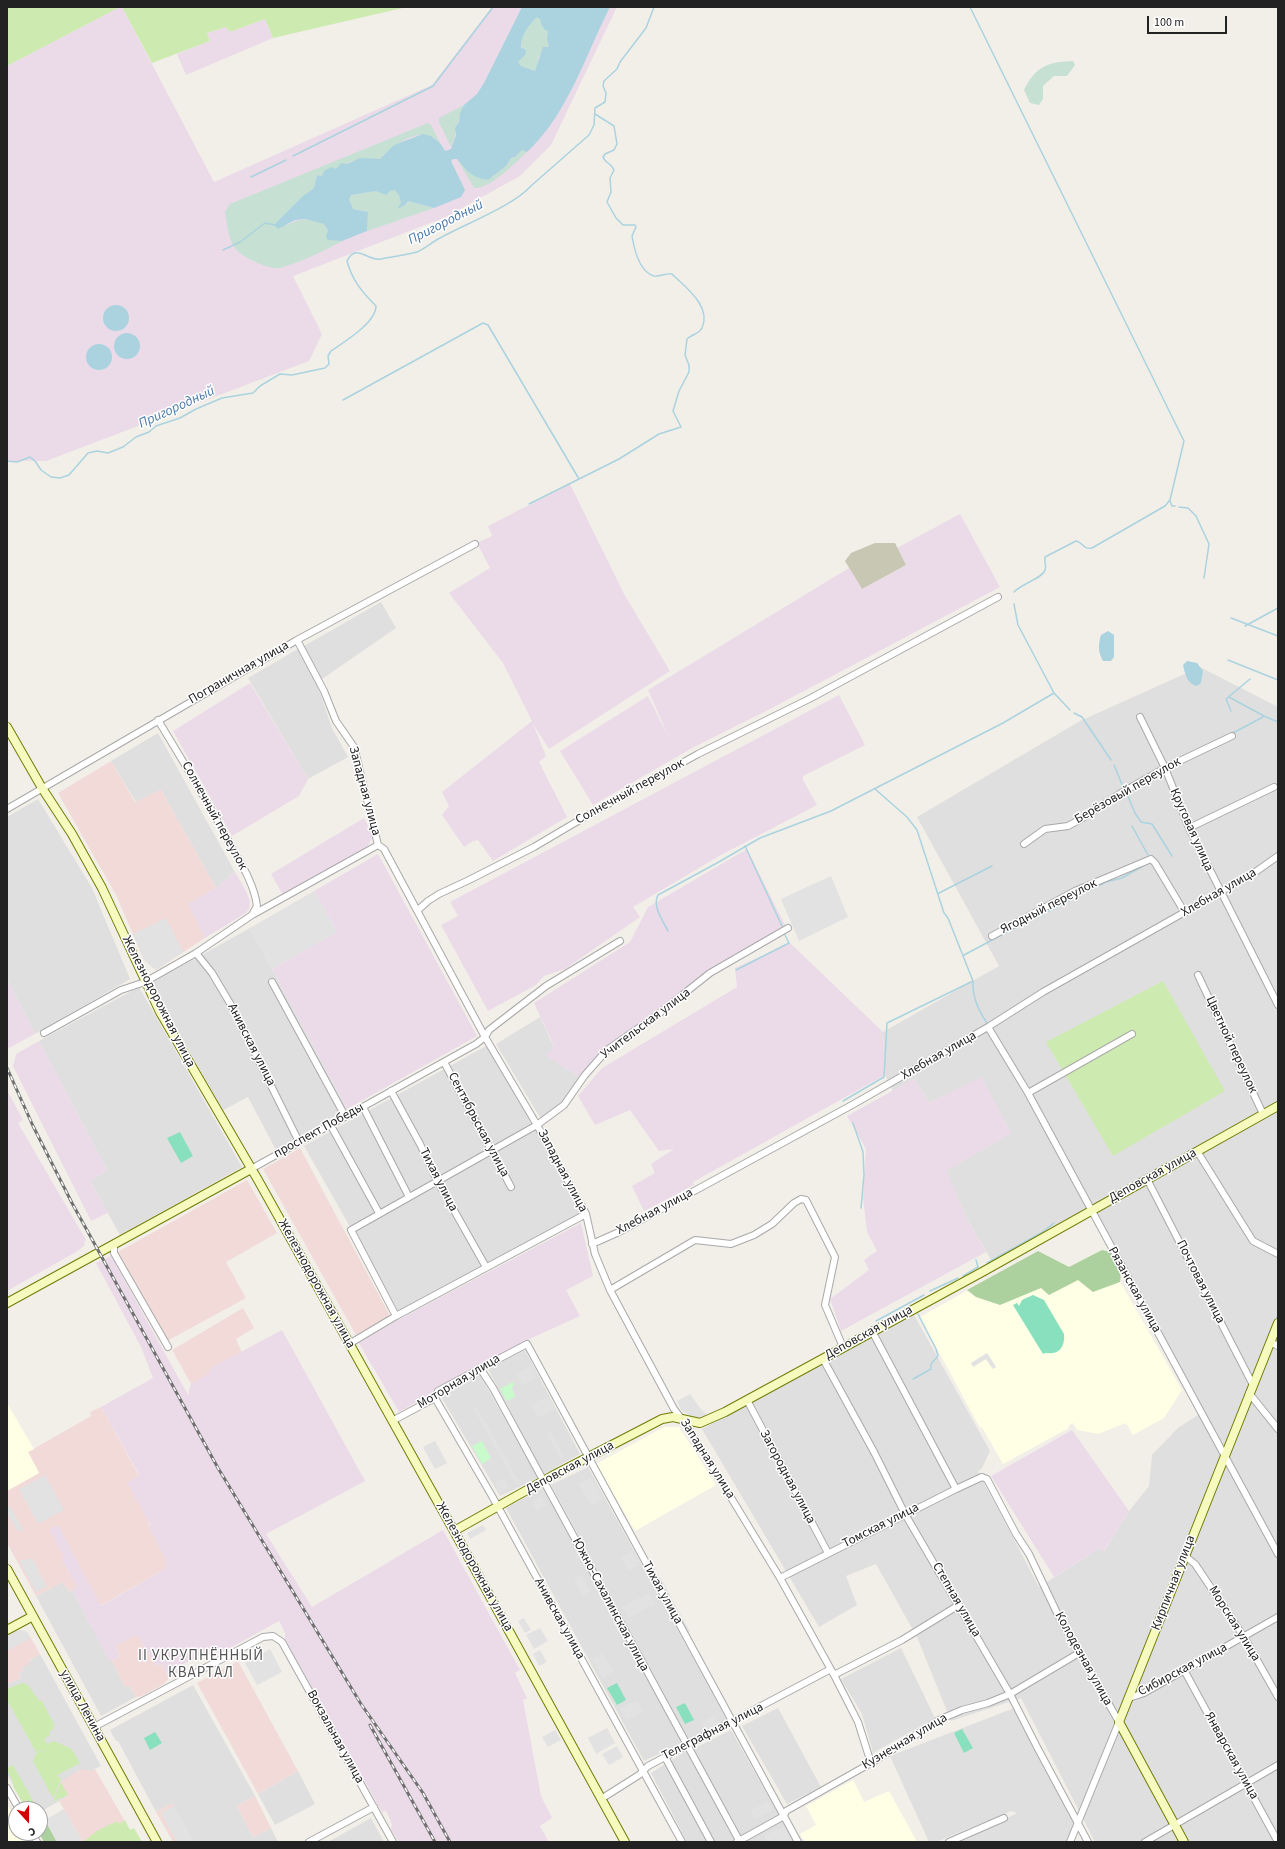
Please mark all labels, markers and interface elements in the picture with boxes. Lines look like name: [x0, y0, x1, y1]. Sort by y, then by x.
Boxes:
scale bar: [1149, 8, 1229, 34]
text: 100 m: [1154, 14, 1184, 31]
water label: Пригородный: [406, 197, 486, 249]
water label: Пригородный: [136, 383, 218, 433]
street label: Пограничная улица: [186, 638, 292, 708]
street label: Западная улица: [345, 745, 383, 837]
street label: Берёзовый переулок: [1072, 754, 1184, 828]
street label: Солнечный переулок: [573, 756, 687, 828]
street label: Солнечный переулок: [178, 759, 250, 873]
street label: Круговая улица: [1166, 786, 1216, 874]
street label: Хлебная улица: [1179, 865, 1259, 921]
street label: Ягодный переулок: [998, 876, 1100, 938]
street label: Железнодорожная улица: [118, 934, 198, 1070]
street label: Учительская улица: [598, 985, 694, 1063]
street label: Цветной переулок: [1202, 994, 1260, 1096]
street label: Анивская улица: [224, 1001, 278, 1089]
street label: Хлебная улица: [899, 1028, 979, 1084]
street label: Сентябрьская улица: [444, 1070, 512, 1180]
street label: проспект Победы: [271, 1100, 367, 1162]
street label: Западная улица: [534, 1127, 590, 1215]
street label: Деповская улица: [1106, 1145, 1200, 1207]
street label: Тихая улица: [415, 1146, 461, 1214]
street label: Хлебная улица: [614, 1185, 696, 1239]
street label: Железнодорожная улица: [274, 1217, 358, 1351]
street label: Почтовая улица: [1172, 1238, 1228, 1326]
street label: Рязанская улица: [1104, 1244, 1164, 1336]
street label: Деповская улица: [822, 1302, 916, 1364]
street label: Моторная улица: [415, 1351, 503, 1413]
street label: Западная улица: [676, 1416, 738, 1502]
street label: Загородная улица: [756, 1427, 818, 1527]
street label: Деповская улица: [523, 1438, 617, 1498]
street label: Железнодорожная улица: [432, 1500, 516, 1634]
street label: Томская улица: [840, 1500, 922, 1552]
street label: Кирпичная улица: [1149, 1533, 1199, 1633]
street label: Южно-Сахалинская улица: [568, 1536, 652, 1674]
street label: Тихая улица: [638, 1559, 686, 1627]
street label: Степная улица: [928, 1560, 984, 1640]
street label: Анивская улица: [530, 1576, 588, 1662]
street label: Морская улица: [1205, 1583, 1263, 1665]
street label: Колодезная улица: [1051, 1609, 1115, 1709]
street label: Сибирская улица: [1136, 1640, 1230, 1700]
district label: II УКРУПНЁННЫЙ КВАРТАЛ: [138, 1648, 264, 1683]
street label: улица Ленина: [56, 1667, 108, 1745]
street label: Вокзальная улица: [303, 1688, 367, 1786]
street label: Телеграфная улица: [660, 1700, 766, 1764]
street label: Кузнечная улица: [860, 1710, 950, 1774]
street label: Январская улица: [1201, 1710, 1261, 1802]
north arrow: [8, 1801, 48, 1841]
text: С: [26, 1824, 38, 1840]

